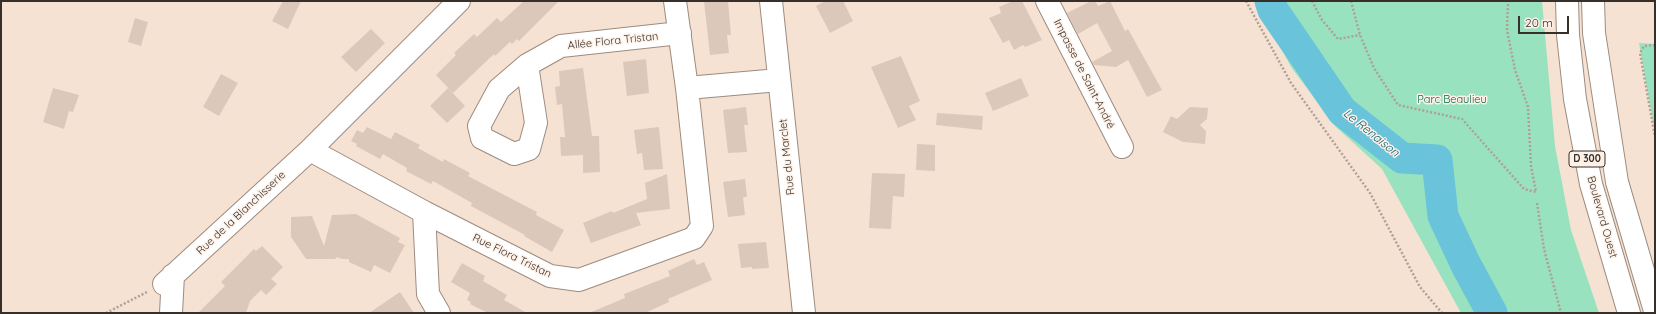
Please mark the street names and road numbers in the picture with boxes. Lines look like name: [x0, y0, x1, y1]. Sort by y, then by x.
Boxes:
street label: Impasse de Saint-André: [1051, 17, 1117, 131]
street label: Allée Flora Tristan: [567, 30, 659, 52]
street label: Rue du Marclet: [776, 118, 798, 196]
road number: D 300: [1569, 151, 1605, 167]
street label: Rue de la Blanchisserie: [194, 168, 288, 258]
street label: Boulevard Ouest: [1584, 175, 1620, 259]
street label: Rue Flora Tristan: [470, 231, 554, 281]

